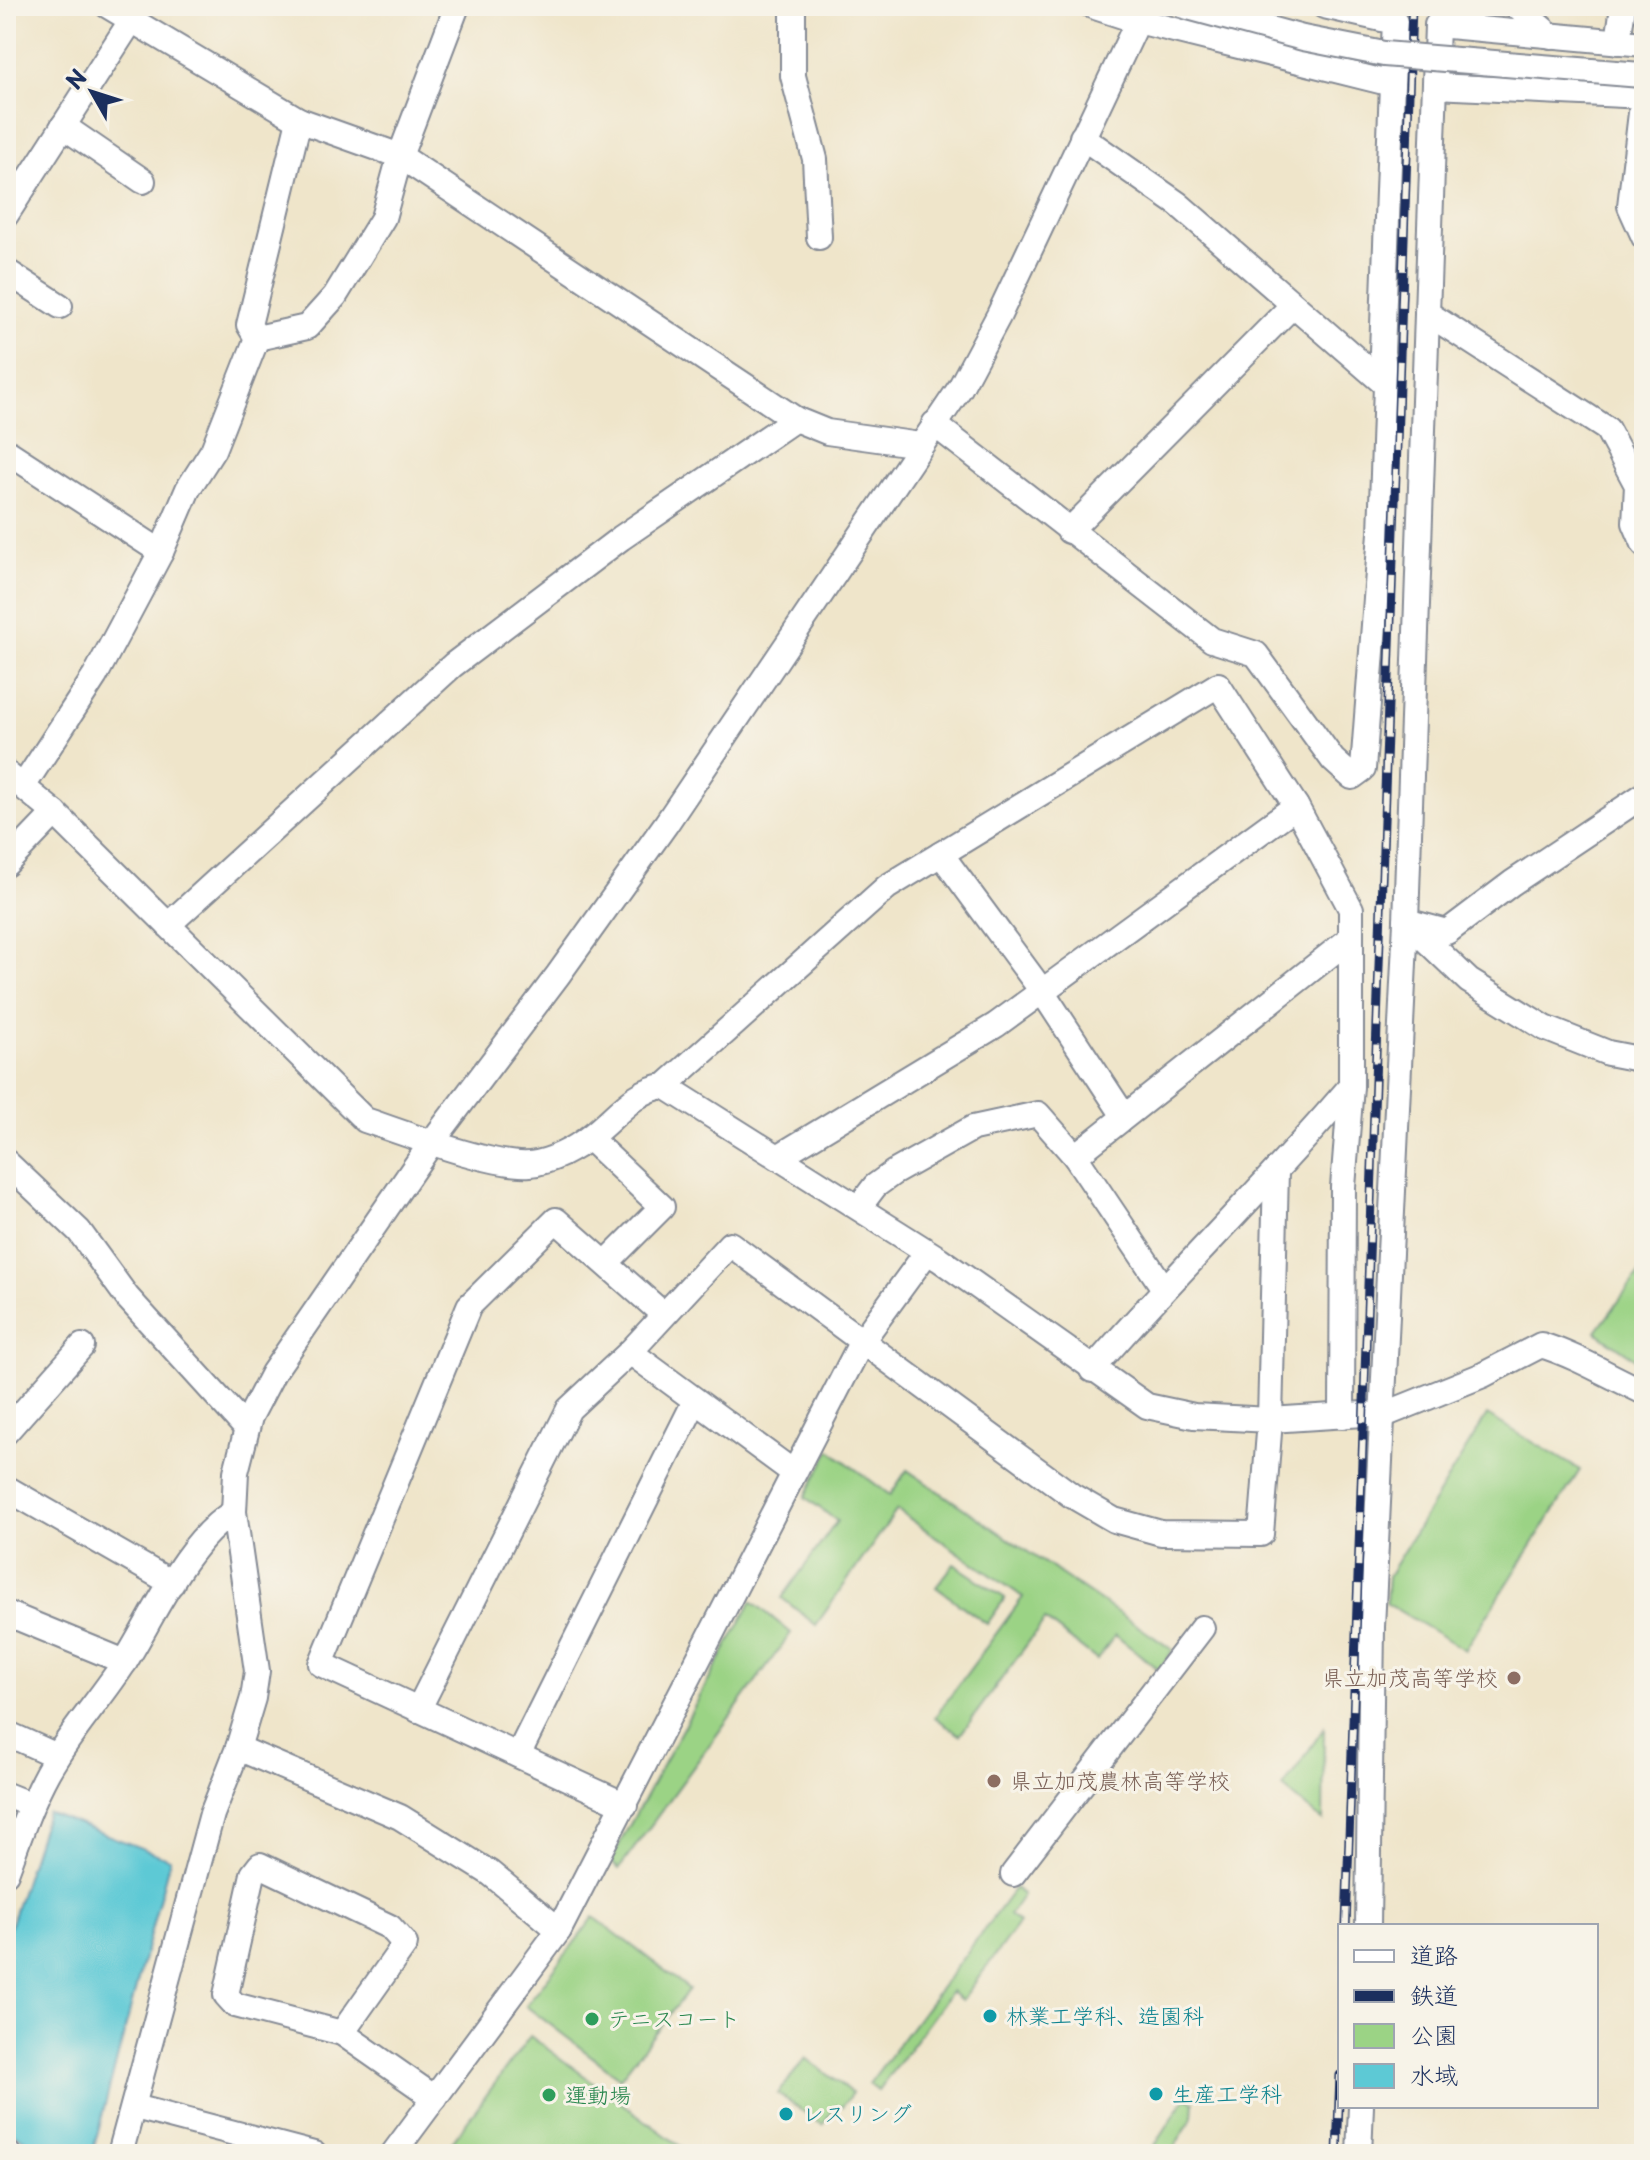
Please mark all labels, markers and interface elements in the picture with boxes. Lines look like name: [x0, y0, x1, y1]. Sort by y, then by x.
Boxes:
north arrow: [52, 52, 132, 132]
text: N: [57, 61, 94, 96]
place label: 県立加茂高等学校: [1322, 1660, 1498, 1693]
marker: 県立加茂高等学校: [1505, 1669, 1523, 1687]
place label: 県立加茂農林高等学校: [1010, 1763, 1230, 1796]
marker: 県立加茂農林高等学校: [985, 1772, 1003, 1790]
legend: [1338, 1924, 1598, 2108]
text: 道路: [1410, 1936, 1458, 1972]
text: 鉄道: [1410, 1976, 1458, 2012]
place label: 林業工学科、造園科: [1006, 1998, 1204, 2031]
place label: テニスコート: [608, 2001, 740, 2034]
marker: 林業工学科、造園科: [981, 2007, 999, 2025]
marker: テニスコート: [583, 2010, 601, 2028]
text: 公園: [1410, 2016, 1458, 2052]
text: 水域: [1410, 2056, 1458, 2092]
place label: 生産工学科: [1172, 2076, 1282, 2109]
place label: 運動場: [565, 2077, 631, 2110]
marker: 生産工学科: [1147, 2085, 1165, 2103]
marker: 運動場: [540, 2086, 558, 2104]
place label: レスリング: [802, 2096, 912, 2129]
marker: レスリング: [777, 2105, 795, 2123]

